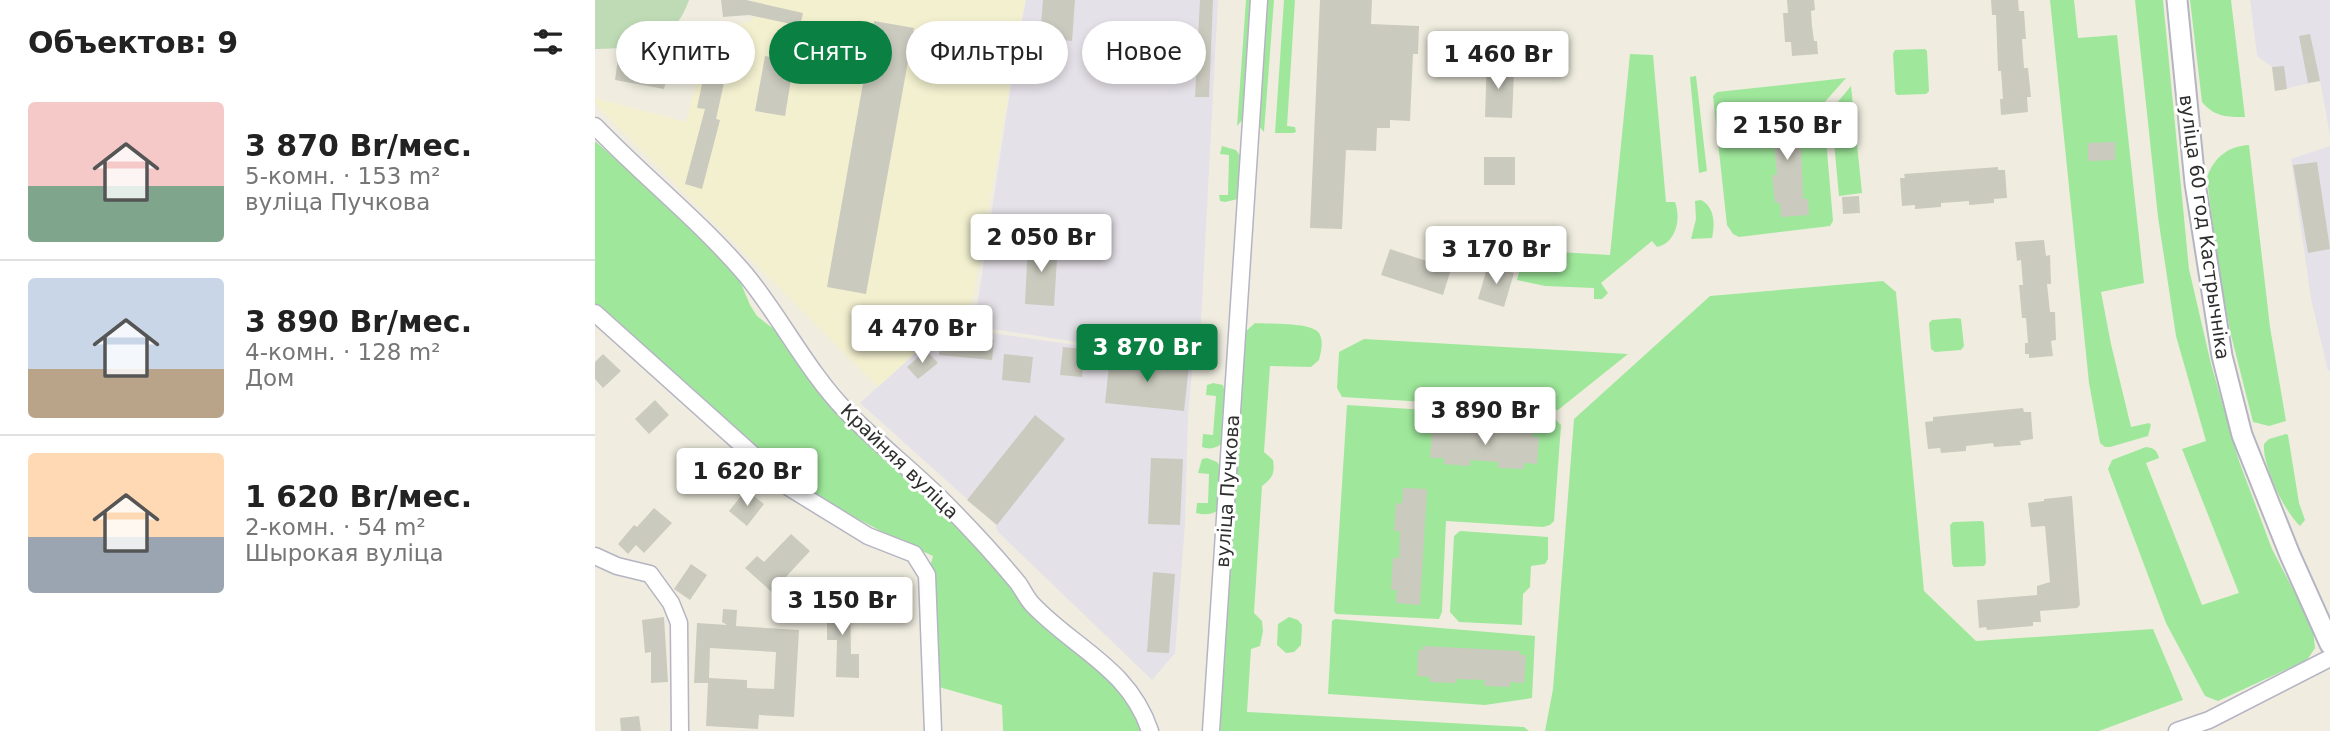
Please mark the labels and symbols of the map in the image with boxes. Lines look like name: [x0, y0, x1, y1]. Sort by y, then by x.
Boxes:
pin: 1 460 Br: [1426, 32, 1570, 91]
street label: вуліца 60 год Кастрычніка: [2176, 93, 2234, 361]
pin: 2 150 Br: [1715, 102, 1859, 162]
pin: 2 050 Br: [969, 215, 1113, 274]
pin: 3 170 Br: [1424, 226, 1568, 286]
pin: 4 470 Br: [850, 306, 994, 365]
pin: 3 870 Br: [1075, 324, 1219, 384]
pin: 3 890 Br: [1413, 388, 1557, 447]
street label: Крайняя вуліца: [836, 399, 964, 523]
street label: вуліца Пучкова: [1211, 414, 1243, 568]
pin: 1 620 Br: [675, 448, 819, 508]
pin: 3 150 Br: [770, 578, 914, 637]

